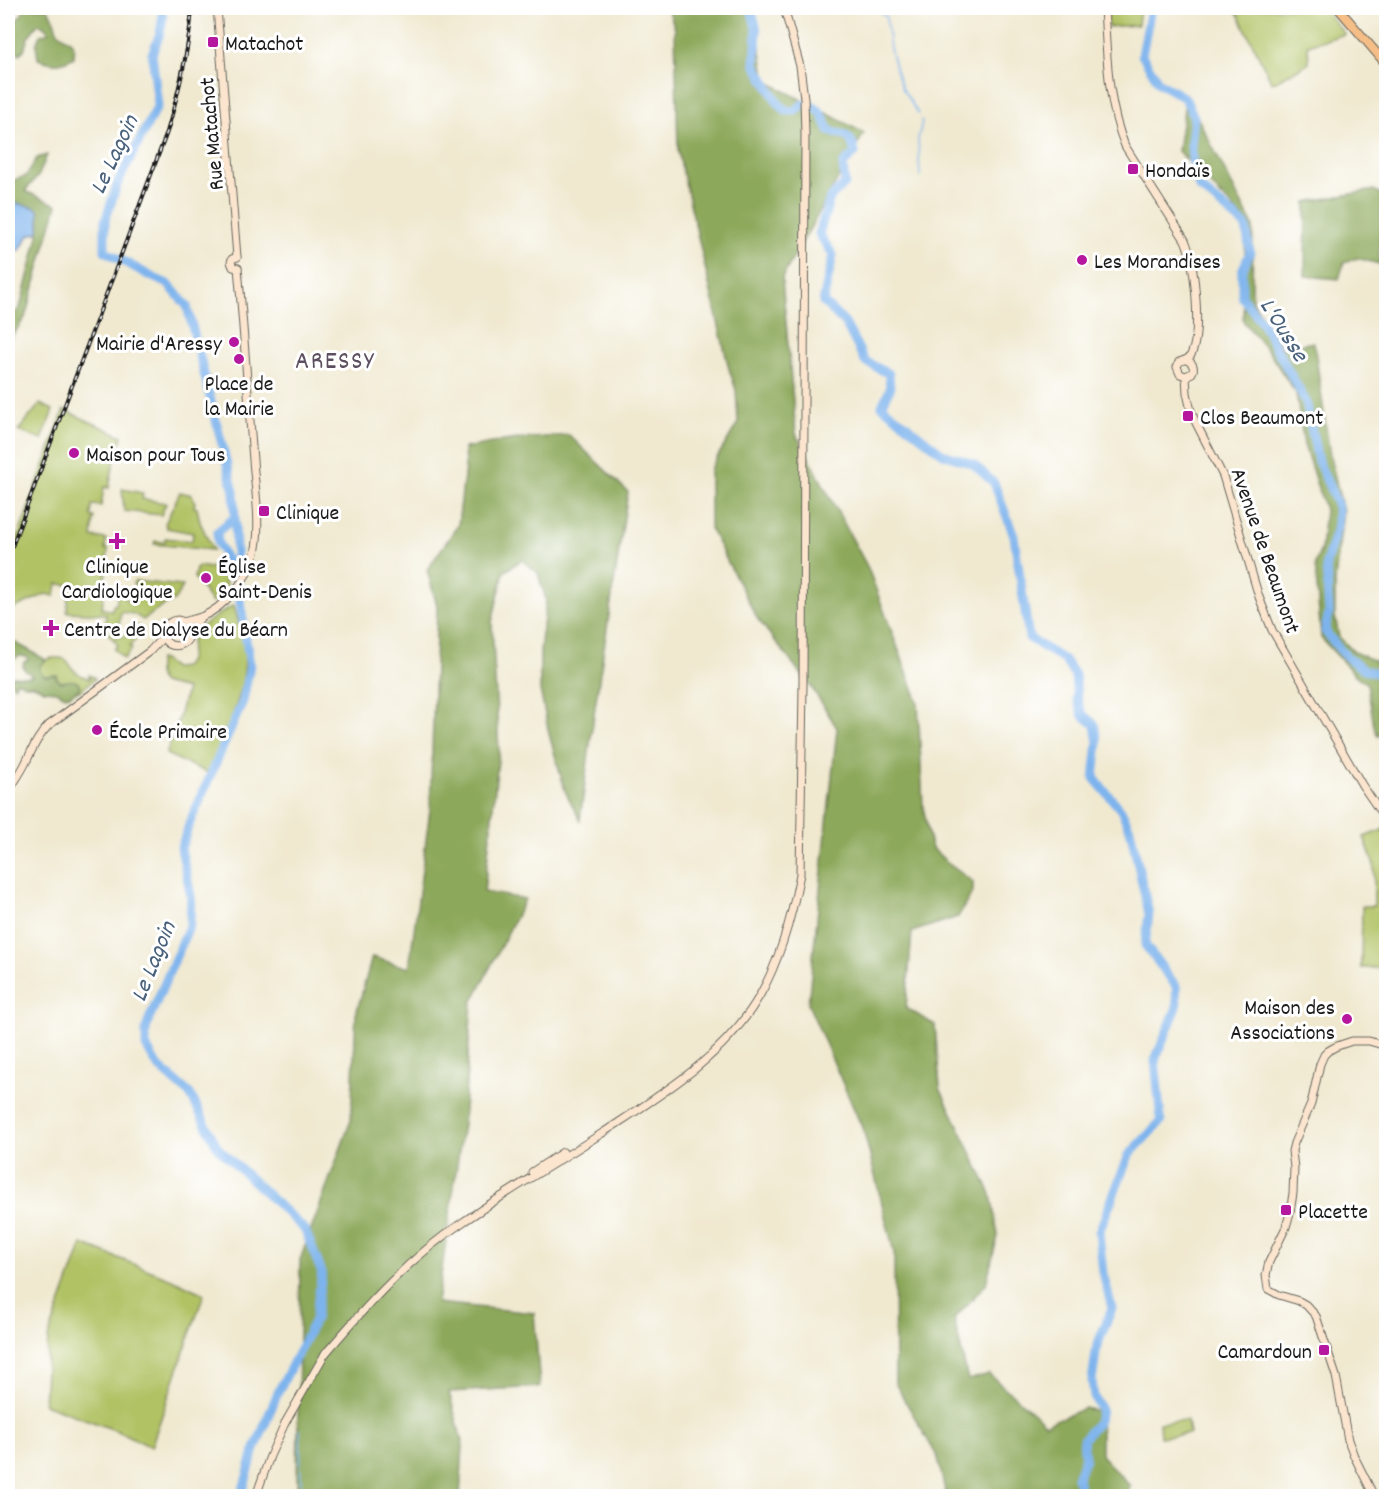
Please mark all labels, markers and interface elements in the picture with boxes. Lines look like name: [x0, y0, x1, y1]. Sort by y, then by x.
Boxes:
place label: Matachot: [225, 30, 303, 61]
marker: Matachot: [206, 35, 220, 49]
street label: Rue Matachot: [193, 76, 234, 192]
water label: Le Lagoin: [83, 109, 149, 200]
place label: Hondaïs: [1145, 157, 1210, 188]
marker: Hondaïs: [1126, 162, 1140, 176]
place label: Les Morandises: [1094, 248, 1221, 279]
marker: Les Morandises: [1075, 253, 1089, 267]
water label: L'Ousse: [1250, 292, 1316, 370]
place label: Mairie d'Aressy: [96, 330, 223, 361]
marker: Mairie d'Aressy: [227, 335, 241, 349]
district label: ARESSY: [295, 344, 375, 381]
marker: Place de la Mairie: [232, 352, 246, 366]
place label: Place de la Mairie: [204, 370, 274, 426]
place label: Clos Beaumont: [1200, 404, 1323, 435]
marker: Clos Beaumont: [1181, 409, 1195, 423]
place label: Maison pour Tous: [86, 441, 225, 472]
marker: Maison pour Tous: [67, 446, 81, 460]
street label: Avenue de Beaumont: [1221, 464, 1307, 638]
place label: Clinique: [276, 499, 339, 530]
marker: Clinique: [257, 504, 271, 518]
marker: Clinique Cardiologique: [108, 532, 126, 550]
place label: Clinique Cardiologique: [61, 553, 173, 609]
place label: Église Saint-Denis: [218, 553, 312, 609]
marker: Église Saint-Denis: [199, 571, 213, 585]
place label: Centre de Dialyse du Béarn: [64, 616, 288, 647]
marker: Centre de Dialyse du Béarn: [42, 619, 60, 637]
place label: École Primaire: [109, 718, 227, 749]
marker: École Primaire: [90, 723, 104, 737]
water label: Le Lagoin: [123, 916, 187, 1007]
place label: Maison des Associations: [1230, 994, 1335, 1050]
marker: Maison des Associations: [1340, 1012, 1354, 1026]
place label: Placette: [1298, 1198, 1368, 1229]
marker: Placette: [1279, 1203, 1293, 1217]
place label: Camardoun: [1217, 1338, 1312, 1369]
marker: Camardoun: [1317, 1343, 1331, 1357]

